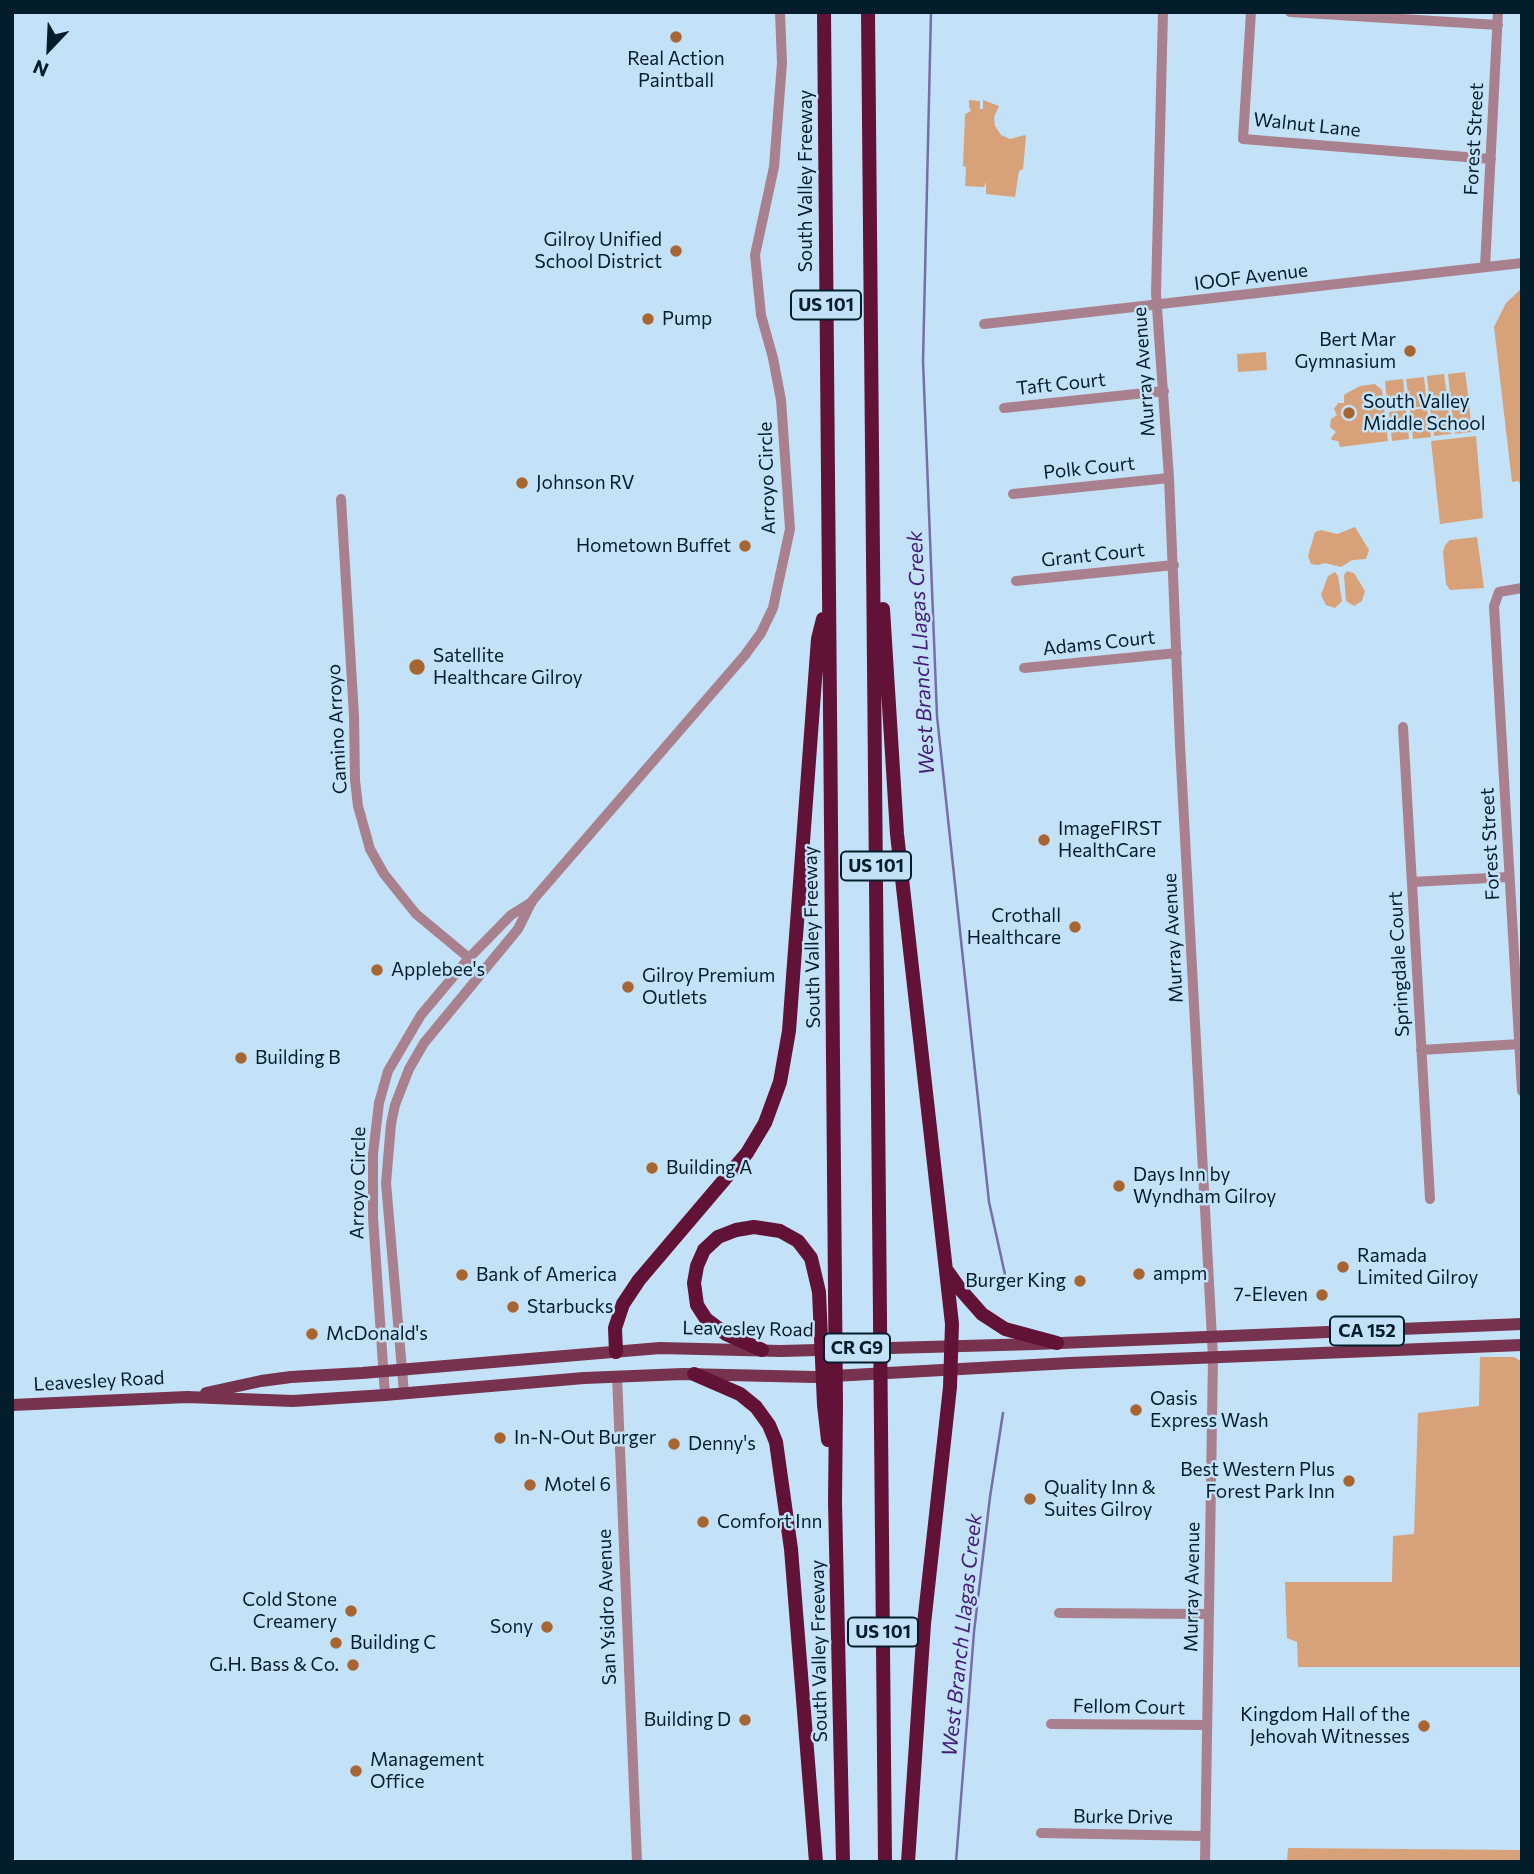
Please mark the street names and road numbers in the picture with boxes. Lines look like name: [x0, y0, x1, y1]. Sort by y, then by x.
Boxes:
street label: Forest Street: [1460, 82, 1488, 196]
street label: South Valley Freeway: [795, 90, 817, 272]
street label: Walnut Lane: [1252, 108, 1362, 142]
street label: IOOF Avenue: [1193, 259, 1309, 295]
road number: US 101: [791, 290, 861, 320]
street label: Murray Avenue: [1128, 306, 1160, 438]
street label: Taft Court: [1015, 368, 1107, 400]
street label: Arroyo Circle: [754, 421, 780, 535]
street label: Polk Court: [1042, 452, 1136, 484]
street label: Grant Court: [1040, 538, 1146, 572]
street label: Adams Court: [1042, 626, 1156, 660]
street label: Camino Arroyo: [322, 663, 352, 795]
street label: Forest Street: [1476, 787, 1504, 901]
street label: South Valley Freeway: [799, 846, 825, 1028]
road number: US 101: [841, 852, 911, 880]
street label: Murray Avenue: [1158, 872, 1188, 1004]
street label: Springdale Court: [1384, 891, 1414, 1037]
street label: Arroyo Circle: [346, 1126, 370, 1240]
street label: Leavesley Road: [682, 1316, 814, 1342]
road number: CA 152: [1330, 1316, 1404, 1346]
road number: CR G9: [824, 1334, 890, 1363]
street label: Leavesley Road: [33, 1366, 165, 1396]
street label: Murray Avenue: [1179, 1522, 1205, 1652]
street label: San Ysidro Avenue: [593, 1528, 621, 1686]
street label: South Valley Freeway: [806, 1560, 832, 1742]
road number: US 101: [848, 1618, 918, 1646]
street label: Fellom Court: [1073, 1695, 1185, 1719]
street label: Burke Drive: [1073, 1805, 1173, 1829]

